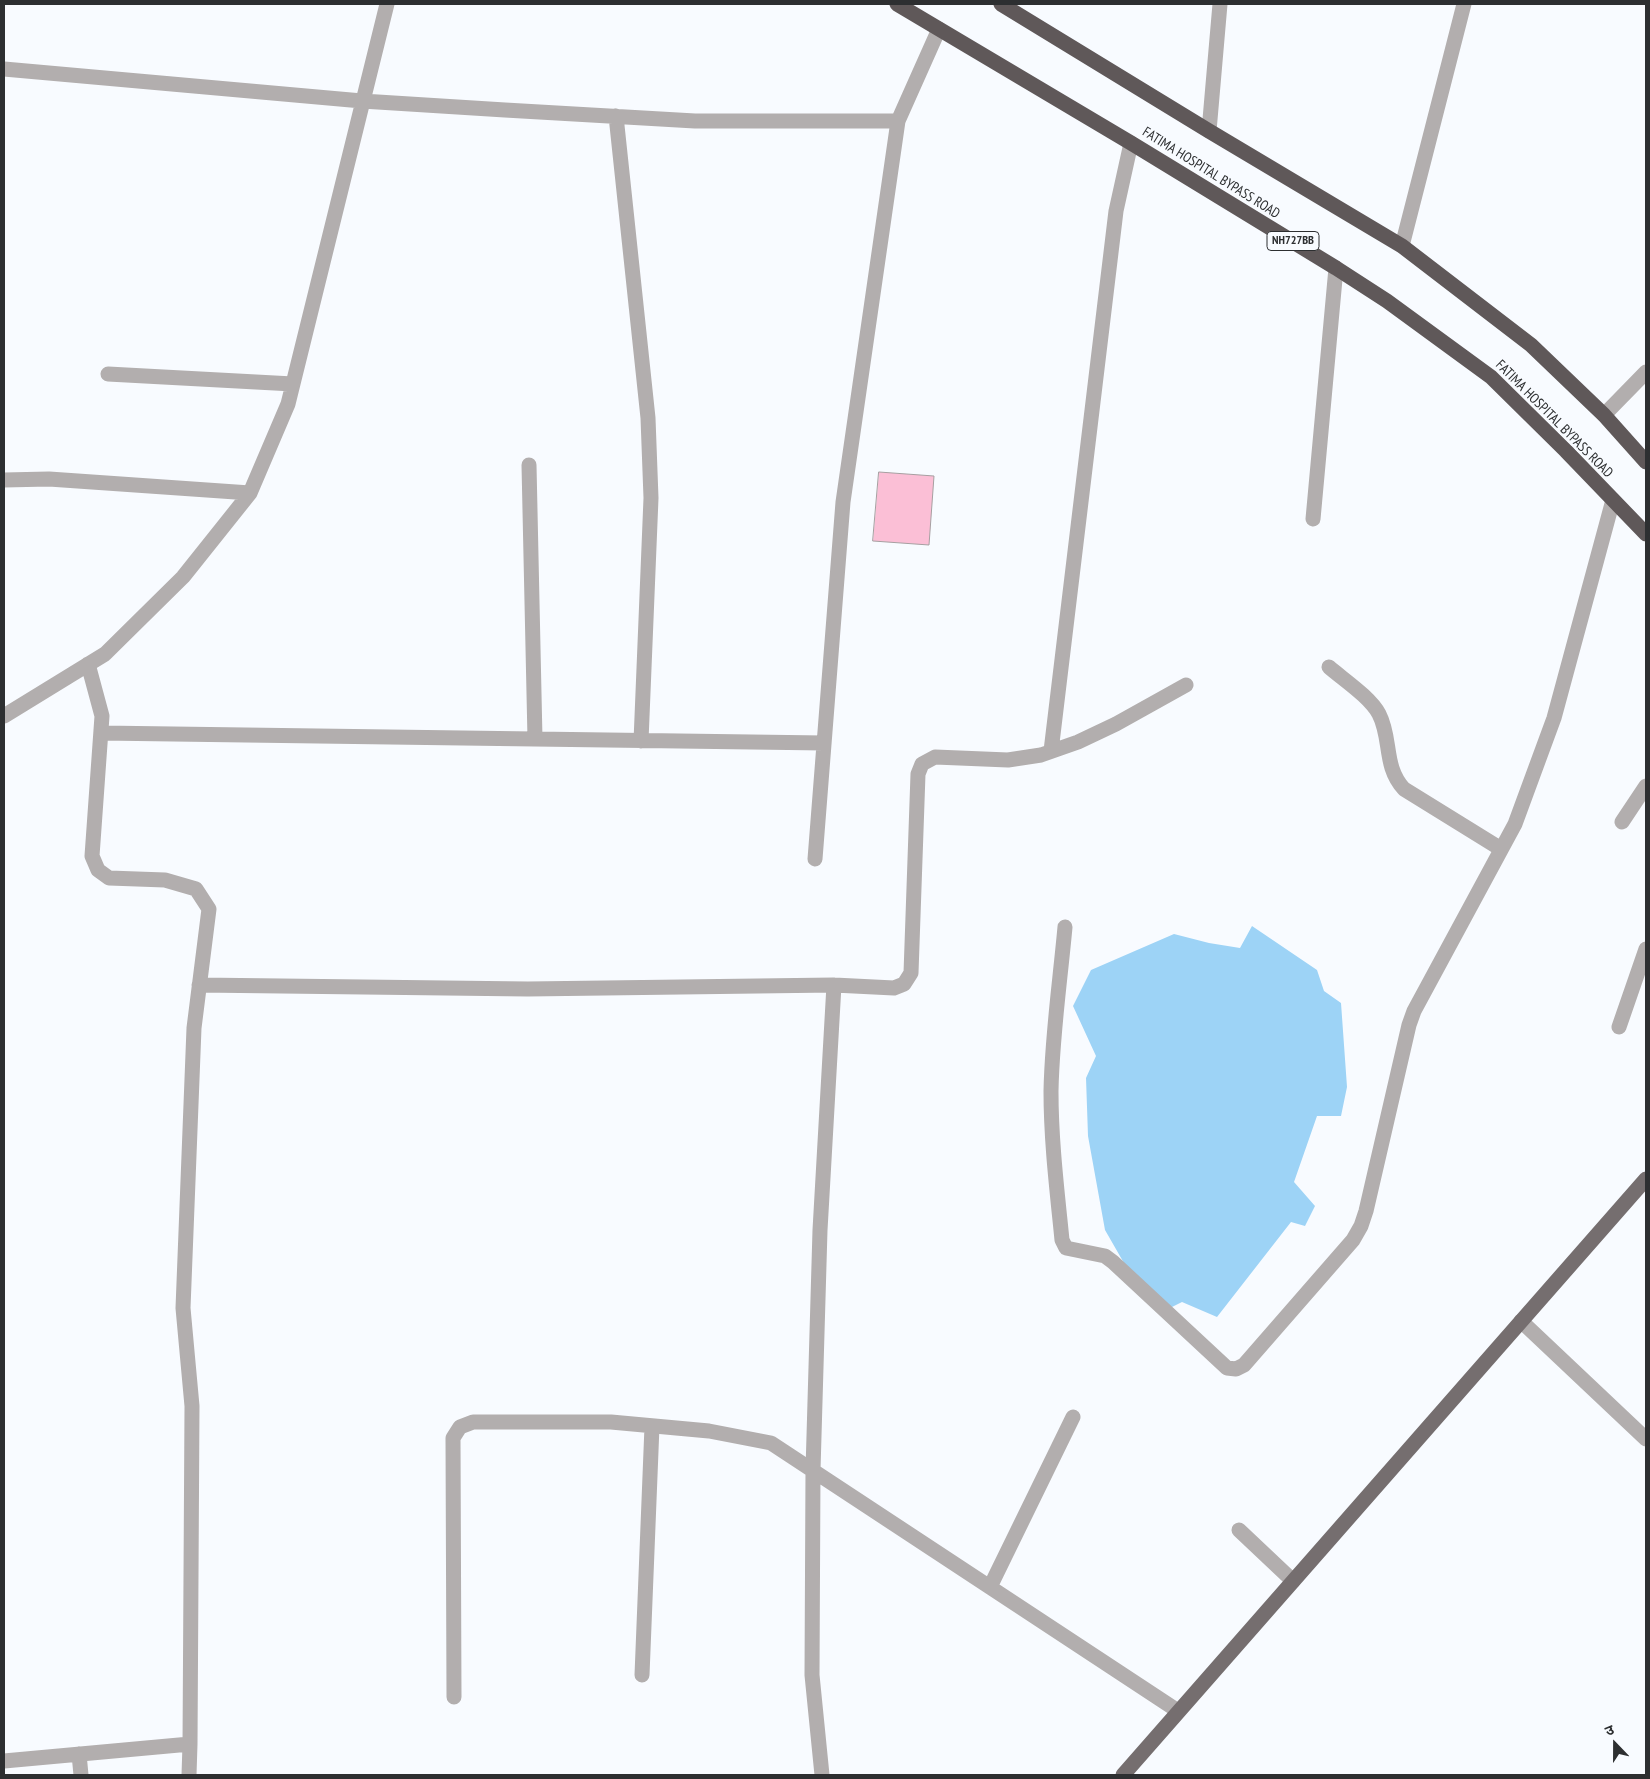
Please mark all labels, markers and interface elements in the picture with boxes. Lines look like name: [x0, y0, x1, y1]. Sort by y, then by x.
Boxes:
street label: FATIMA HOSPITAL BYPASS ROAD: [1139, 124, 1283, 222]
road number: NH727BB: [1267, 232, 1319, 250]
street label: FATIMA HOSPITAL BYPASS ROAD: [1492, 357, 1616, 481]
north arrow: [1590, 1719, 1640, 1769]
text: उ: [1602, 1720, 1617, 1740]

